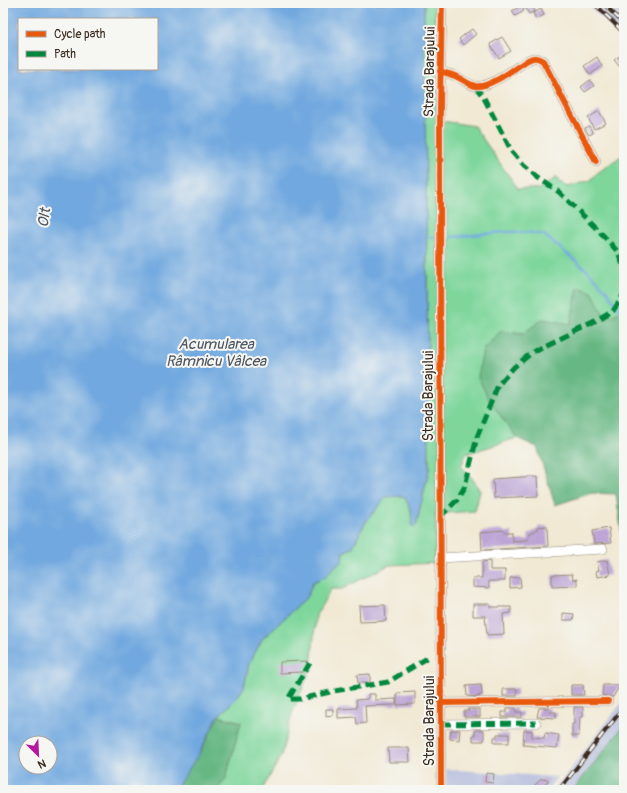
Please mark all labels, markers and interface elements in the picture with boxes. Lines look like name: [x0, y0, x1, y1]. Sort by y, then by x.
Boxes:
legend: [18, 18, 158, 70]
street label: Strada Barajului: [420, 26, 439, 117]
text: Cycle path: [54, 27, 106, 42]
text: Path: [54, 47, 76, 62]
water label: Olt: [34, 205, 55, 229]
water label: Acumularea Râmnicu Vâlcea: [166, 335, 267, 371]
street label: Strada Barajului: [420, 350, 437, 441]
street label: Strada Barajului: [421, 675, 438, 766]
north arrow: [18, 735, 58, 775]
text: N: [35, 756, 48, 771]

